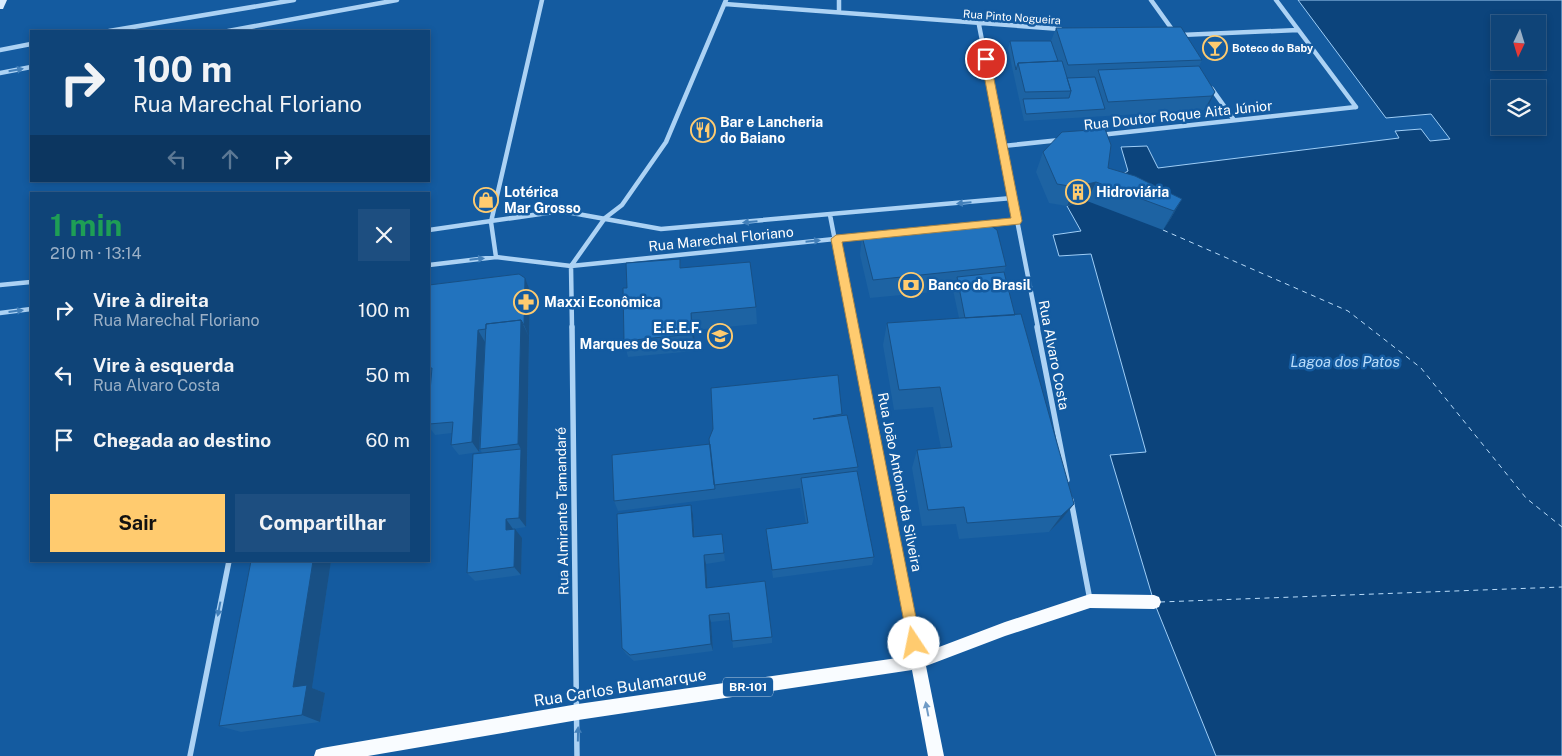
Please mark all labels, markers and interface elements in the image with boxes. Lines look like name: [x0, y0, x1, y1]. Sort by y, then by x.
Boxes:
street label: Rua Pinto Nogueira: [963, 8, 1061, 26]
north arrow: [1491, 15, 1546, 70]
map controls: [1491, 15, 1546, 135]
bar icon: Boteco do Baby: [1202, 35, 1228, 61]
pin: [965, 38, 1007, 80]
place label: Boteco do Baby: [1232, 42, 1314, 54]
icon: arrive: [972, 45, 1000, 73]
text: 100 m: [133, 49, 232, 90]
icon: right: [50, 50, 115, 115]
one-way arrow: [8, 66, 24, 74]
button: layers: [1491, 80, 1546, 135]
text: Rua Marechal Floriano: [133, 91, 362, 117]
street label: Rua Doutor Roque Aita Júnior: [1083, 97, 1273, 133]
place label: Bar e Lancheria do Baiano: [720, 114, 823, 146]
restaurant icon: Bar e Lancheria do Baiano: [690, 117, 716, 143]
icon: left: [163, 145, 191, 173]
icon: ahead: [216, 145, 244, 173]
icon: right: [269, 145, 297, 173]
building icon: Hidroviária: [1065, 179, 1091, 205]
place label: Lotérica Mar Grosso: [504, 184, 581, 216]
place label: Hidroviária: [1096, 184, 1169, 200]
shop icon: Lotérica Mar Grosso: [473, 187, 499, 213]
one-way arrow: [956, 199, 972, 207]
text: 1 min: [50, 207, 122, 243]
button: close: [358, 209, 410, 261]
one-way arrow: [742, 218, 758, 226]
street label: Rua Marechal Floriano: [648, 223, 794, 255]
one-way arrow: [805, 237, 821, 245]
text: 210 m · 13:14: [50, 244, 142, 263]
one-way arrow: [469, 255, 485, 263]
bank icon: Banco do Brasil: [898, 272, 924, 298]
place label: Banco do Brasil: [928, 277, 1031, 293]
text: Vire à direita: [93, 289, 209, 311]
pharmacy icon: Maxxi Econômica: [513, 289, 539, 315]
place label: Maxxi Econômica: [544, 294, 661, 310]
icon: right: [50, 296, 78, 324]
text: 100 m: [358, 299, 410, 321]
street label: Rua Alvaro Costa: [1036, 299, 1072, 411]
one-way arrow: [8, 307, 24, 315]
text: Rua Marechal Floriano: [93, 311, 260, 330]
place label: E.E.E.F. Marques de Souza: [580, 320, 702, 352]
school or university icon: E.E.E.F. Marques de Souza: [707, 323, 733, 349]
water label: Lagoa dos Patos: [1290, 353, 1400, 370]
text: Vire à esquerda: [93, 354, 234, 376]
icon: left: [50, 361, 78, 389]
text: 50 m: [365, 364, 410, 386]
text: Rua Alvaro Costa: [93, 376, 220, 395]
street label: Rua João Antonio da Silveira: [875, 391, 925, 573]
icon: arrive: [50, 426, 78, 454]
street label: Rua Almirante Tamandaré: [553, 427, 571, 595]
text: Chegada ao destino: [93, 429, 271, 451]
text: 60 m: [366, 429, 410, 451]
button: Sair: [50, 494, 225, 552]
button: Compartilhar: [235, 494, 410, 552]
one-way arrow: [215, 601, 223, 617]
position arrow: [887, 616, 939, 668]
street label: Rua Carlos Bulamarque: [532, 664, 708, 711]
road number: BR-101: [723, 678, 773, 696]
one-way arrow: [922, 701, 930, 717]
one-way arrow: [574, 726, 582, 742]

